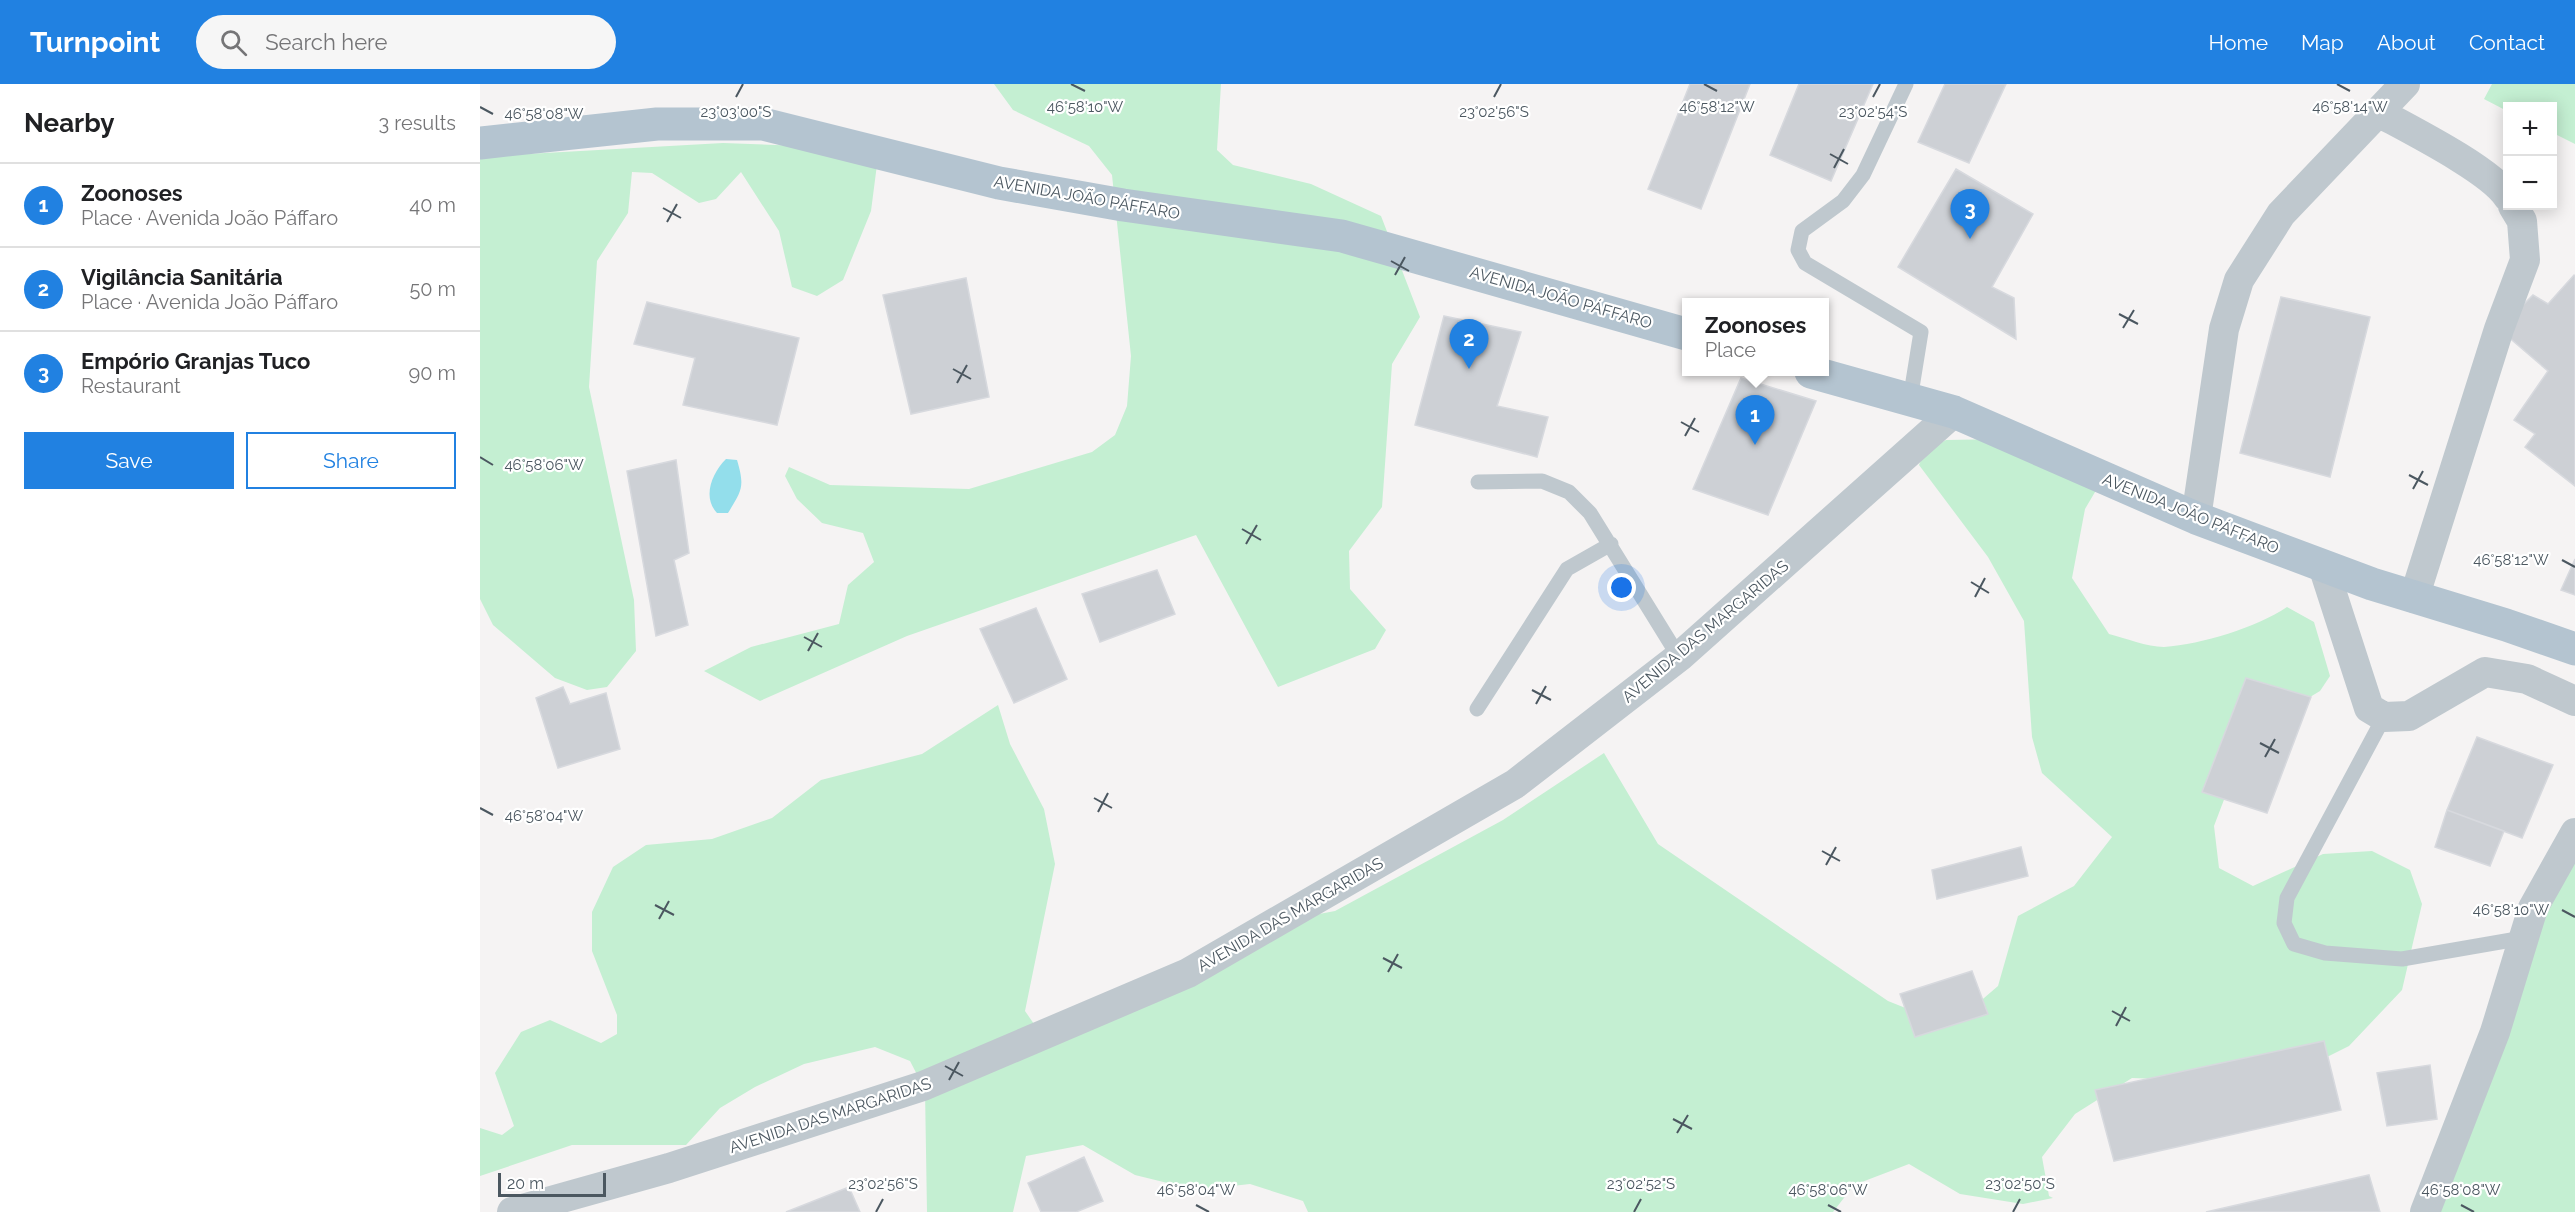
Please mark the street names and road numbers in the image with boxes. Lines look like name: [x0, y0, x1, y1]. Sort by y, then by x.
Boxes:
street label: AVENIDA JOÃO PÁFFARO: [992, 171, 1182, 223]
street label: AVENIDA JOÃO PÁFFARO: [1468, 261, 1654, 333]
street label: AVENIDA JOÃO PÁFFARO: [2100, 468, 2282, 558]
street label: AVENIDA DAS MARGARIDAS: [1618, 556, 1793, 707]
street label: AVENIDA DAS MARGARIDAS: [1194, 853, 1387, 975]
street label: AVENIDA DAS MARGARIDAS: [727, 1074, 934, 1157]

